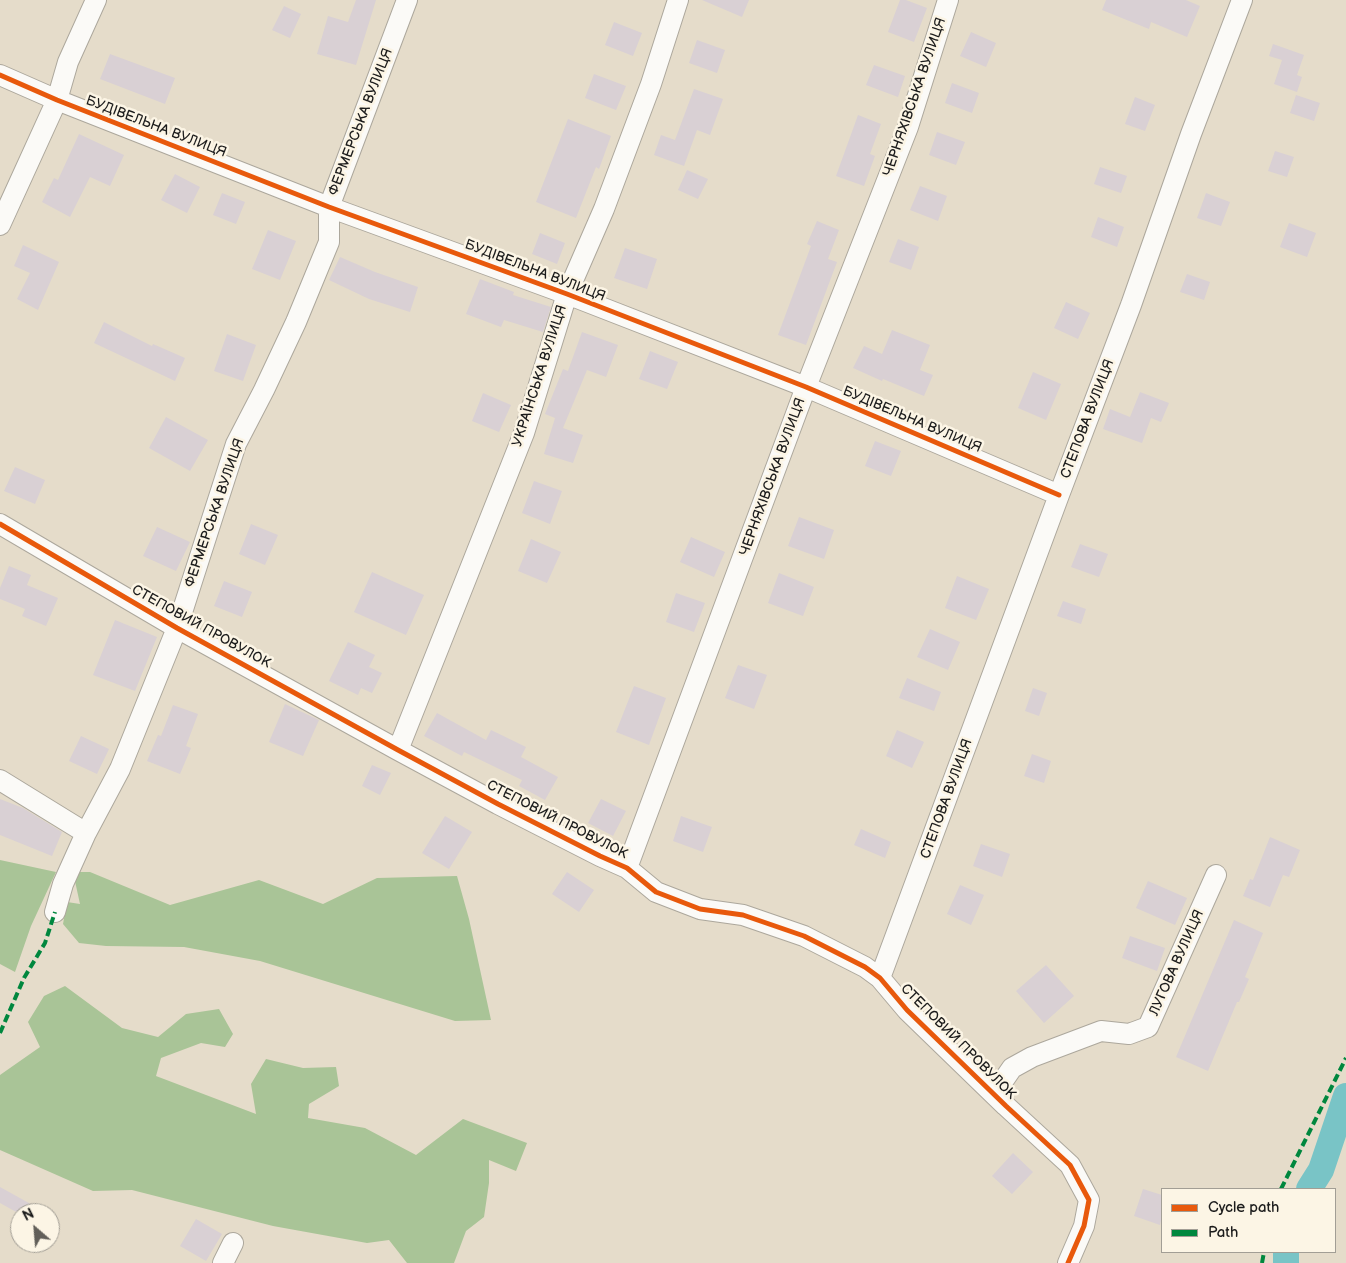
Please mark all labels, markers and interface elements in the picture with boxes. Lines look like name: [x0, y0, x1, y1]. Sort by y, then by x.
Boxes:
street label: ЧЕРНЯХІВСЬКА ВУЛИЦЯ: [880, 15, 950, 179]
street label: ФЕРМЕРСЬКА ВУЛИЦЯ: [325, 46, 397, 198]
street label: БУДІВЕЛЬНА ВУЛИЦЯ: [83, 92, 229, 162]
street label: БУДІВЕЛЬНА ВУЛИЦЯ: [462, 236, 608, 306]
street label: УКРАЇНСЬКА ВУЛИЦЯ: [509, 303, 571, 449]
street label: СТЕПОВА ВУЛИЦЯ: [1058, 357, 1118, 481]
street label: БУДІВЕЛЬНА ВУЛИЦЯ: [840, 383, 984, 457]
street label: ЧЕРНЯХІВСЬКА ВУЛИЦЯ: [737, 396, 809, 558]
street label: ФЕРМЕРСЬКА ВУЛИЦЯ: [182, 436, 248, 590]
street label: СТЕПОВИЙ ПРОВУЛОК: [129, 582, 273, 672]
street label: СТЕПОВА ВУЛИЦЯ: [918, 737, 976, 861]
street label: СТЕПОВИЙ ПРОВУЛОК: [484, 777, 630, 863]
street label: ЛУГОВА ВУЛИЦЯ: [1146, 907, 1208, 1019]
street label: СТЕПОВИЙ ПРОВУЛОК: [897, 981, 1019, 1103]
legend: [1161, 1188, 1336, 1253]
text: Cycle path: [1208, 1198, 1279, 1217]
north arrow: [10, 1203, 60, 1253]
text: N: [20, 1205, 37, 1225]
text: Path: [1208, 1223, 1238, 1242]

